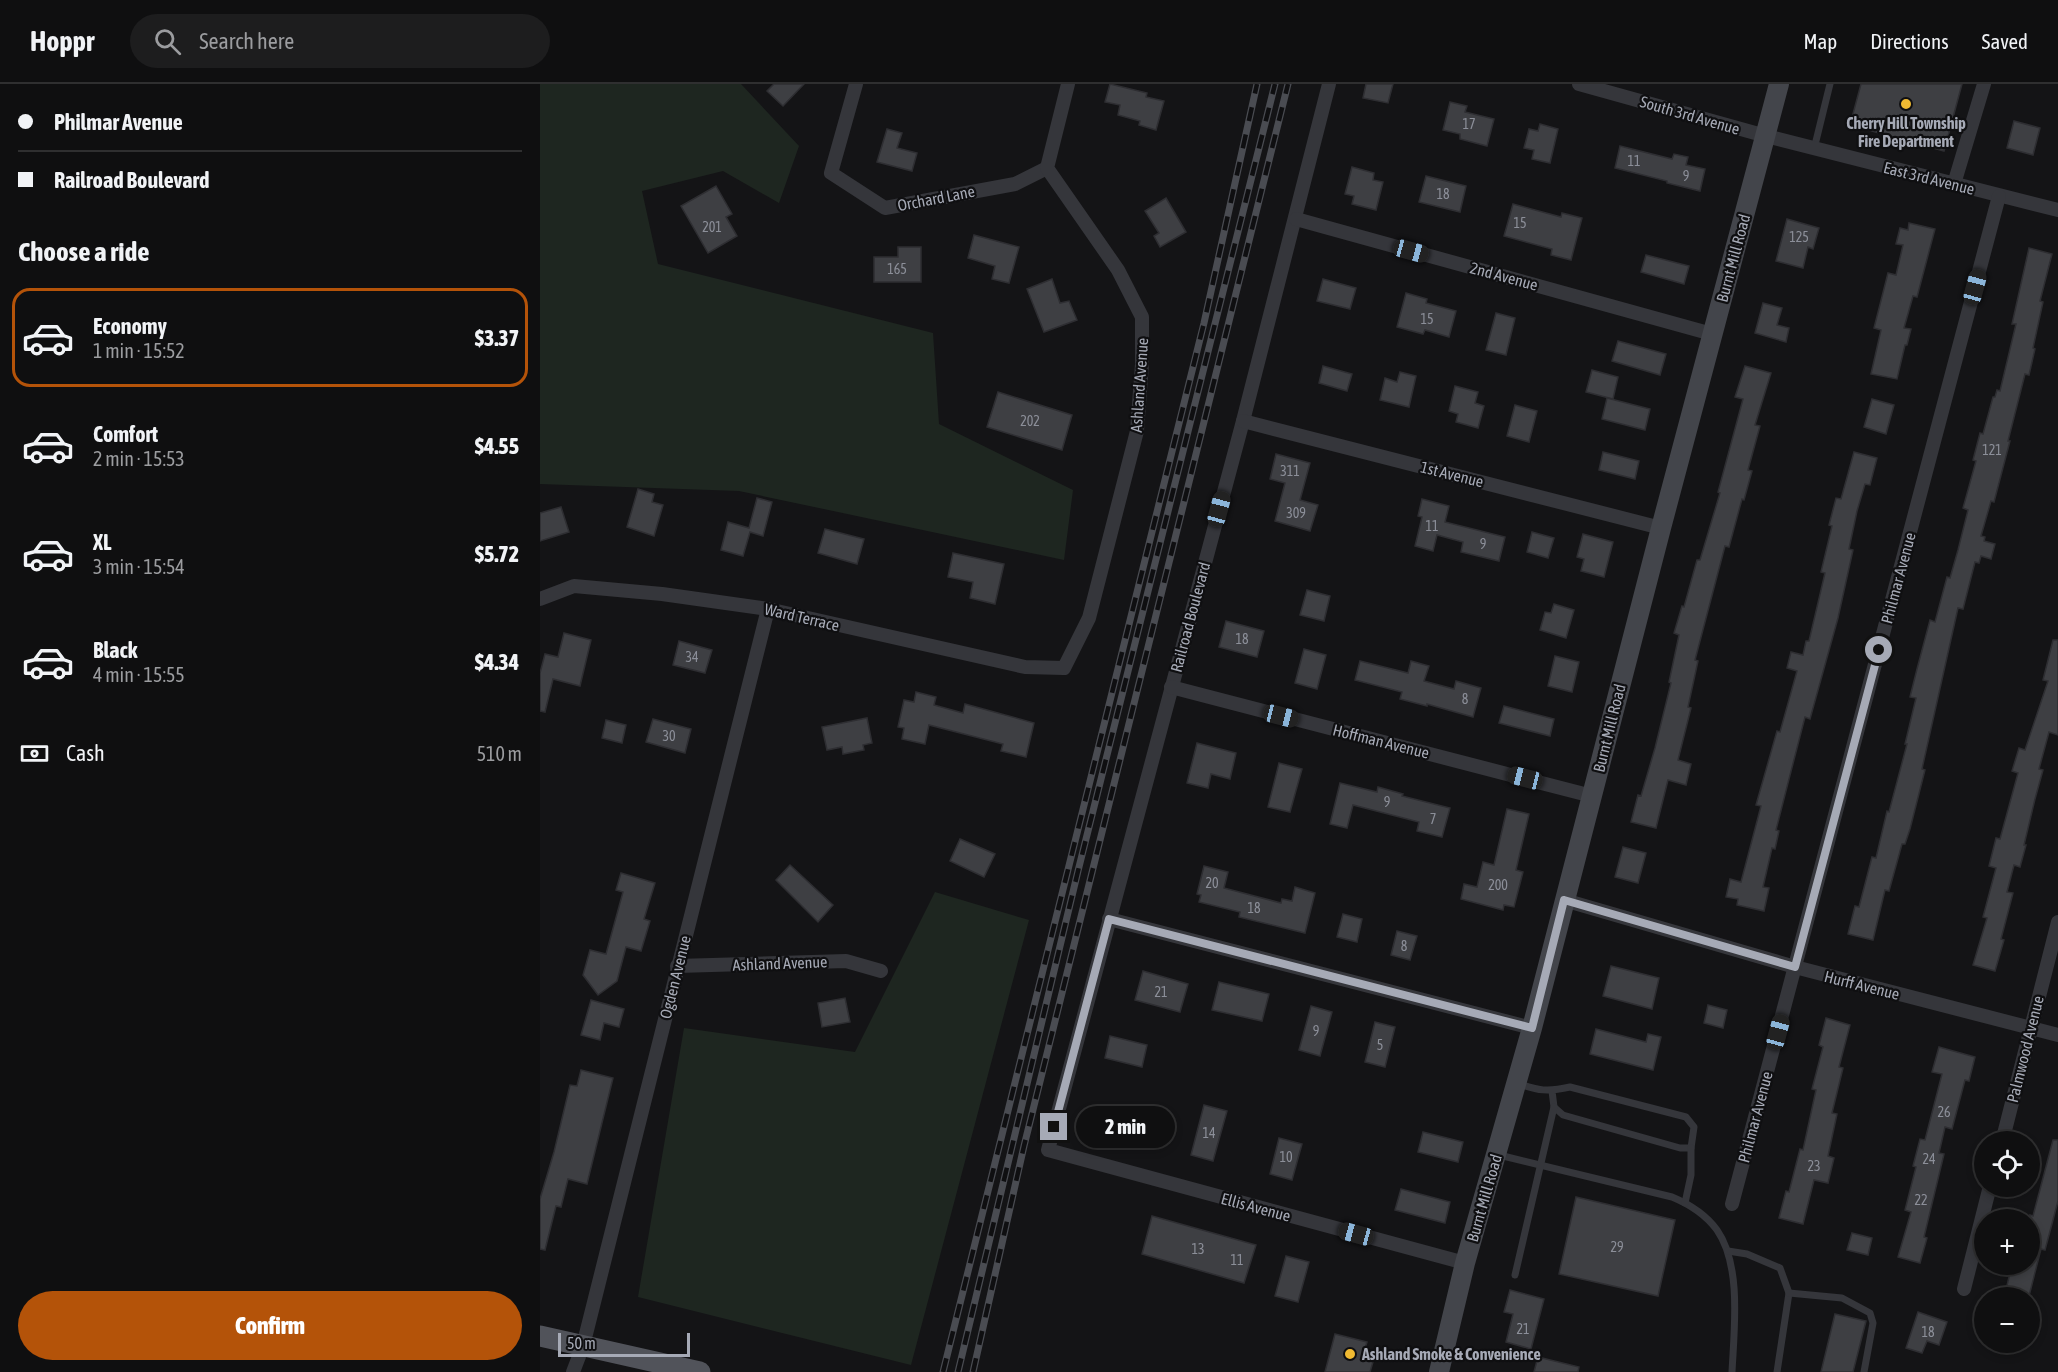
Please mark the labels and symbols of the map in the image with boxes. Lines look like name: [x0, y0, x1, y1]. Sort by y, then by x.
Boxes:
street label: South 3rd Avenue: [1638, 92, 1742, 138]
marker: Cherry Hill Township Fire Department: [1899, 97, 1913, 111]
place label: Cherry Hill Township Fire Department: [1846, 114, 1966, 150]
house number: 17: [1462, 116, 1476, 132]
house number: 11: [1627, 153, 1641, 169]
street label: East 3rd Avenue: [1882, 158, 1976, 198]
house number: 9: [1683, 168, 1689, 184]
street label: Orchard Lane: [896, 182, 976, 214]
house number: 18: [1436, 186, 1450, 202]
street label: Burnt Mill Road: [1713, 212, 1753, 304]
house number: 15: [1513, 215, 1527, 231]
house number: 201: [702, 219, 722, 235]
house number: 125: [1789, 229, 1809, 245]
car: [1391, 238, 1431, 264]
street label: 2nd Avenue: [1468, 258, 1540, 294]
house number: 165: [887, 261, 907, 277]
car: [1962, 267, 1988, 307]
house number: 15: [1420, 311, 1434, 327]
street label: Ashland Avenue: [1127, 337, 1151, 433]
house number: 202: [1020, 413, 1040, 429]
house number: 121: [1982, 442, 2002, 458]
street label: 1st Avenue: [1419, 457, 1485, 491]
house number: 311: [1280, 463, 1300, 479]
car: [1206, 489, 1232, 529]
house number: 309: [1286, 505, 1306, 521]
house number: 11: [1425, 518, 1439, 534]
street label: Philmar Avenue: [1877, 530, 1919, 626]
house number: 9: [1480, 536, 1486, 552]
street label: Railroad Boulevard: [1167, 560, 1213, 674]
street label: Ward Terrace: [763, 600, 841, 634]
house number: 18: [1235, 631, 1249, 647]
route start: [1865, 636, 1892, 663]
house number: 34: [685, 649, 699, 665]
street label: Burnt Mill Road: [1589, 682, 1629, 774]
house number: 8: [1462, 691, 1469, 707]
car: [1261, 703, 1301, 729]
street label: Hoffman Avenue: [1331, 720, 1431, 762]
house number: 30: [662, 728, 676, 744]
car: [1505, 765, 1545, 791]
house number: 9: [1384, 794, 1390, 810]
house number: 7: [1430, 811, 1436, 827]
house number: 20: [1205, 875, 1219, 891]
house number: 200: [1488, 877, 1508, 893]
house number: 18: [1247, 900, 1261, 916]
street label: Ogden Avenue: [656, 934, 695, 1021]
house number: 8: [1401, 938, 1408, 954]
street label: Ashland Avenue: [732, 952, 828, 974]
street label: Hurff Avenue: [1823, 967, 1901, 1003]
house number: 21: [1154, 984, 1168, 1000]
street label: Palmwood Avenue: [2003, 994, 2047, 1104]
car: [1765, 1012, 1791, 1052]
house number: 9: [1313, 1023, 1319, 1039]
house number: 5: [1377, 1037, 1383, 1053]
street label: Philmar Avenue: [1734, 1069, 1776, 1165]
house number: 26: [1937, 1104, 1951, 1120]
callout: 2 min: [1075, 1106, 1174, 1148]
route end: [1040, 1113, 1067, 1140]
house number: 14: [1202, 1125, 1216, 1141]
house number: 10: [1279, 1149, 1293, 1165]
house number: 24: [1922, 1151, 1936, 1167]
street label: Burnt Mill Road: [1463, 1152, 1505, 1244]
house number: 23: [1807, 1158, 1821, 1174]
street label: Ellis Avenue: [1219, 1189, 1293, 1225]
house number: 22: [1914, 1192, 1928, 1208]
car: [1336, 1221, 1376, 1247]
house number: 29: [1610, 1239, 1624, 1255]
house number: 13: [1191, 1241, 1205, 1257]
house number: 11: [1230, 1252, 1244, 1268]
house number: 21: [1516, 1321, 1530, 1337]
house number: 18: [1921, 1324, 1935, 1340]
scale bar: [558, 1330, 690, 1358]
place label: Ashland Smoke & Convenience: [1361, 1345, 1541, 1363]
marker: Ashland Smoke & Convenience: [1343, 1347, 1357, 1361]

